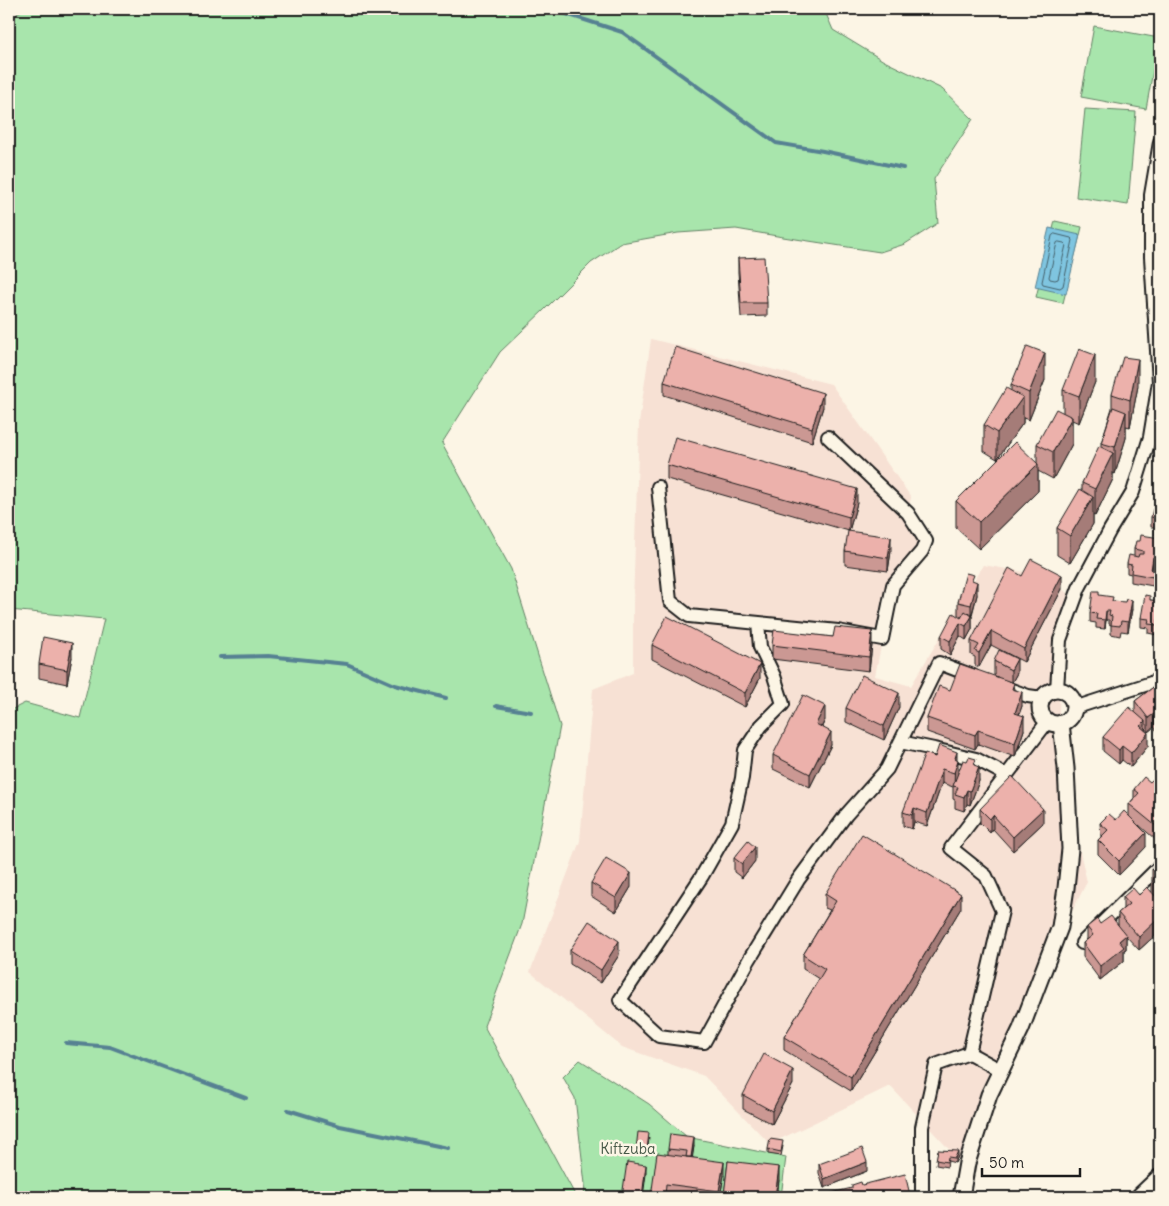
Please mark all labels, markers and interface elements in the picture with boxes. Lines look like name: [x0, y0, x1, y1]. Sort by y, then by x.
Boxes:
park label: Kiftzuba: [600, 1139, 656, 1158]
scale bar: [982, 1146, 1079, 1178]
text: 50 m: [989, 1153, 1024, 1172]

